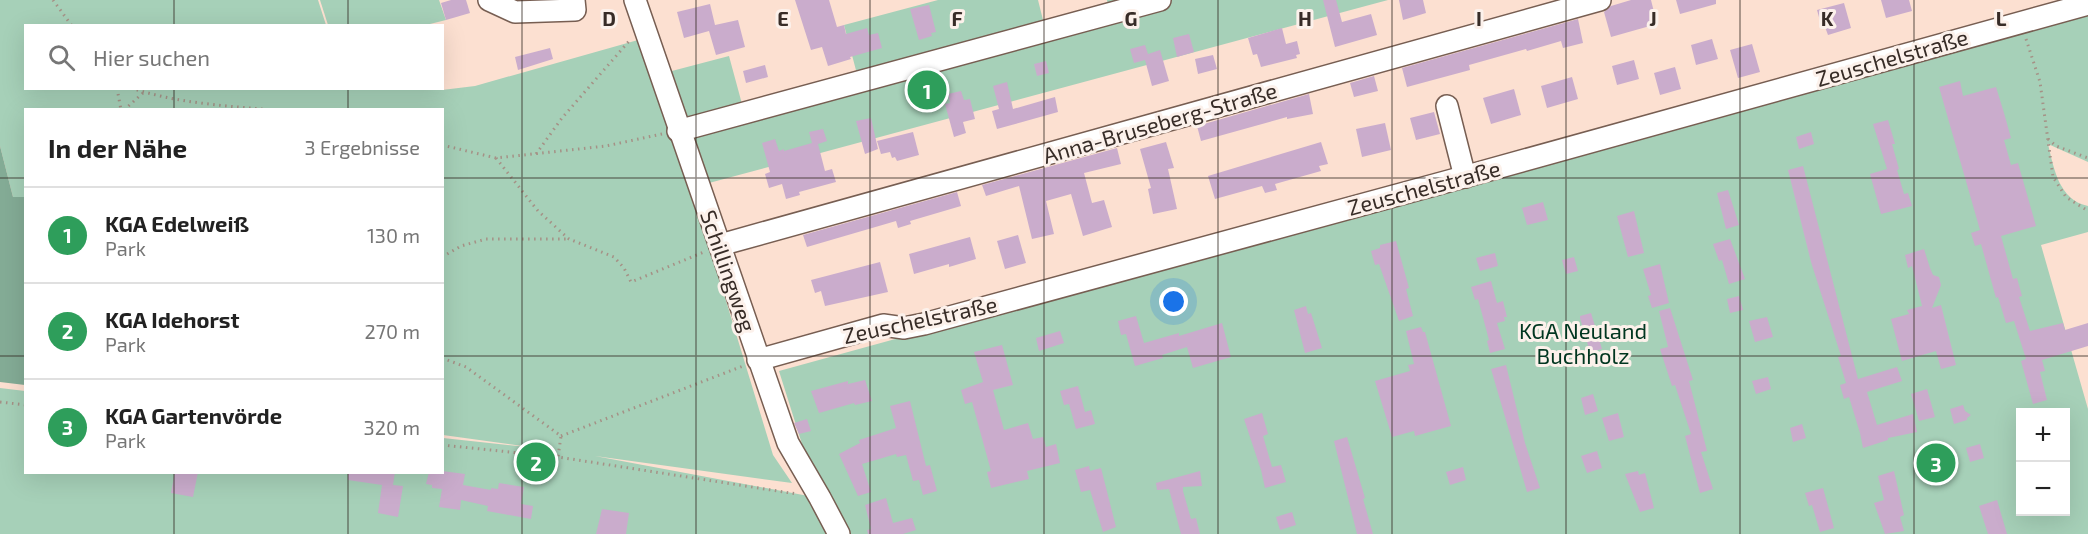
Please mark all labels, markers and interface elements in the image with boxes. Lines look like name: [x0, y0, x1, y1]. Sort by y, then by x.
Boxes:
text: D: [602, 6, 616, 30]
text: E: [777, 6, 789, 30]
text: F: [951, 6, 963, 30]
text: G: [1125, 6, 1137, 30]
text: H: [1298, 6, 1312, 30]
text: I: [1476, 6, 1482, 30]
text: J: [1649, 6, 1657, 30]
text: K: [1821, 6, 1834, 30]
text: L: [1996, 6, 2007, 30]
street label: Zeuschelstraße: [1813, 23, 1971, 91]
search box: [24, 24, 444, 90]
icon: search: [45, 41, 78, 74]
text: Hier suchen: [93, 44, 210, 70]
pin: 1: [908, 68, 946, 112]
street label: Anna-Bruseberg-Straße: [1040, 76, 1280, 168]
text: In der Nähe: [48, 132, 187, 163]
text: 3 Ergebnisse: [304, 135, 420, 159]
street label: Zeuschelstraße: [1345, 154, 1503, 220]
street label: Schillingweg: [696, 206, 762, 335]
text: KGA Edelweiß: [105, 210, 249, 236]
text: 1: [63, 223, 72, 247]
text: 130 m: [367, 223, 420, 247]
text: Park: [105, 236, 146, 260]
your location: [1159, 287, 1188, 316]
street label: Zeuschelstraße: [840, 290, 999, 348]
text: KGA Idehorst: [105, 306, 240, 332]
park label: KGA Neuland Buchholz: [1519, 317, 1647, 368]
text: 2: [62, 319, 73, 343]
text: 270 m: [364, 319, 420, 343]
text: Park: [105, 332, 146, 356]
text: KGA Gartenvörde: [105, 402, 282, 428]
map controls: [2016, 408, 2070, 516]
button: +: [2016, 408, 2070, 462]
text: 3: [62, 415, 73, 439]
text: 320 m: [364, 415, 420, 439]
text: Park: [105, 428, 146, 452]
pin: 2: [516, 440, 556, 484]
pin: 3: [1916, 440, 1956, 486]
button: −: [2016, 462, 2070, 516]

